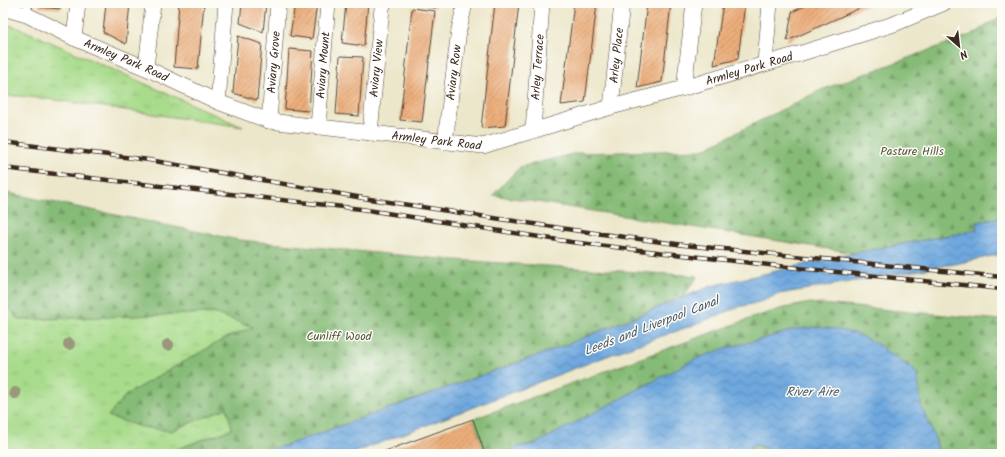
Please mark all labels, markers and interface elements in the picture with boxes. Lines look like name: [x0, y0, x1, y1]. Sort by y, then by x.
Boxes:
street label: Arley Place: [605, 26, 629, 84]
north arrow: [939, 26, 979, 66]
street label: Aviary Grove: [262, 30, 286, 94]
street label: Aviary Mount: [311, 31, 336, 99]
street label: Arley Terrace: [526, 33, 550, 101]
street label: Armley Park Road: [81, 34, 172, 88]
street label: Aviary View: [364, 38, 389, 98]
street label: Aviary Row: [441, 43, 467, 101]
text: N: [956, 44, 971, 64]
street label: Armley Park Road: [703, 47, 796, 91]
street label: Armley Park Road: [390, 126, 483, 156]
park label: Pasture Hills: [880, 142, 944, 161]
water label: Leeds and Liverpool Canal: [581, 290, 725, 362]
park label: Cunliff Wood: [306, 327, 373, 346]
water label: River Aire: [786, 382, 839, 403]

